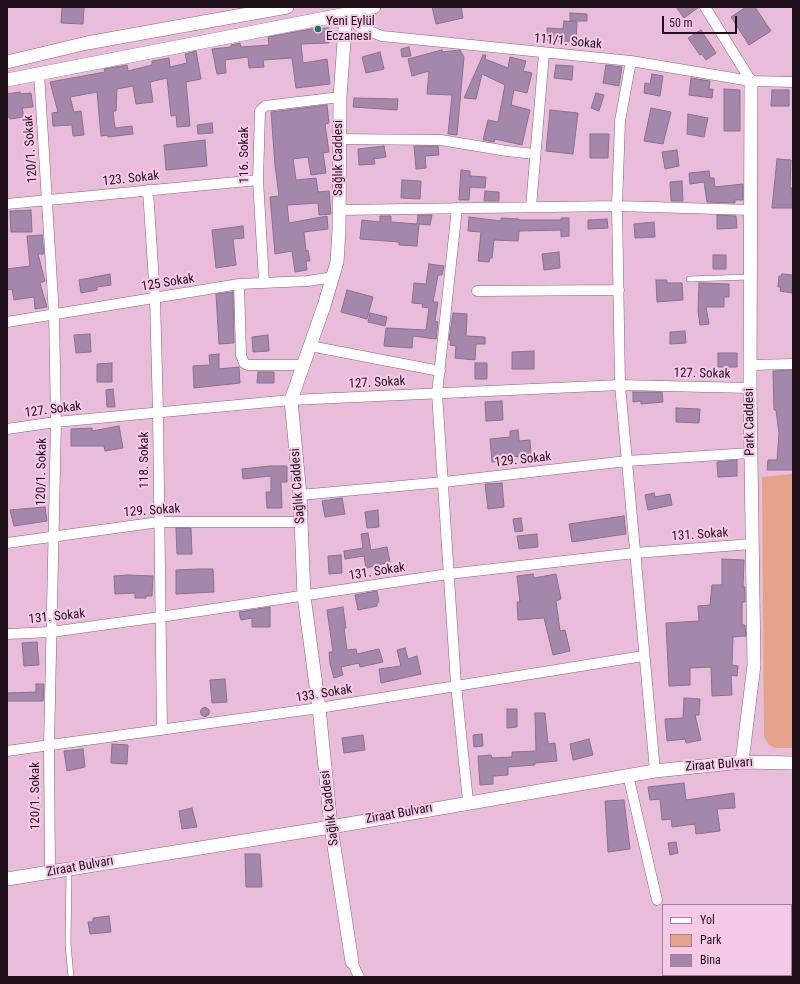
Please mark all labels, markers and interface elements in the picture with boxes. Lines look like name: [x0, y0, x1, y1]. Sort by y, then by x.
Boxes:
scale bar: [664, 8, 739, 34]
place label: Yeni Eylül Eczanesi: [326, 14, 375, 45]
text: 50 m: [669, 16, 693, 30]
marker: Yeni Eylül Eczanesi: [313, 24, 323, 34]
street label: 111/1. Sokak: [533, 31, 603, 53]
street label: 120/1. Sokak: [21, 114, 41, 184]
street label: Sağlık Caddesi: [331, 120, 347, 196]
street label: 116. Sokak: [237, 127, 253, 183]
street label: 123. Sokak: [102, 168, 160, 190]
street label: 125 Sokak: [140, 271, 196, 295]
street label: 127. Sokak: [673, 366, 731, 382]
street label: 127. Sokak: [348, 374, 406, 392]
street label: Park Caddesi: [742, 388, 758, 456]
street label: 127. Sokak: [24, 399, 82, 421]
street label: 118. Sokak: [137, 432, 153, 488]
street label: 120/1. Sokak: [34, 438, 50, 506]
street label: Sağlık Caddesi: [288, 448, 308, 524]
street label: 129. Sokak: [494, 449, 552, 471]
street label: 129. Sokak: [123, 501, 181, 521]
street label: 131. Sokak: [671, 525, 729, 545]
street label: 131. Sokak: [348, 560, 406, 584]
street label: 131. Sokak: [28, 606, 86, 628]
street label: 133. Sokak: [295, 682, 353, 706]
street label: Ziraat Bulvarı: [685, 755, 753, 775]
street label: 120/1. Sokak: [28, 762, 44, 830]
street label: Sağlık Caddesi: [318, 769, 342, 847]
street label: Ziraat Bulvarı: [364, 800, 434, 828]
street label: Ziraat Bulvarı: [45, 853, 115, 881]
legend: [662, 904, 792, 976]
text: Yol: [700, 913, 715, 927]
text: Park: [700, 933, 721, 947]
text: Bina: [700, 953, 721, 967]

